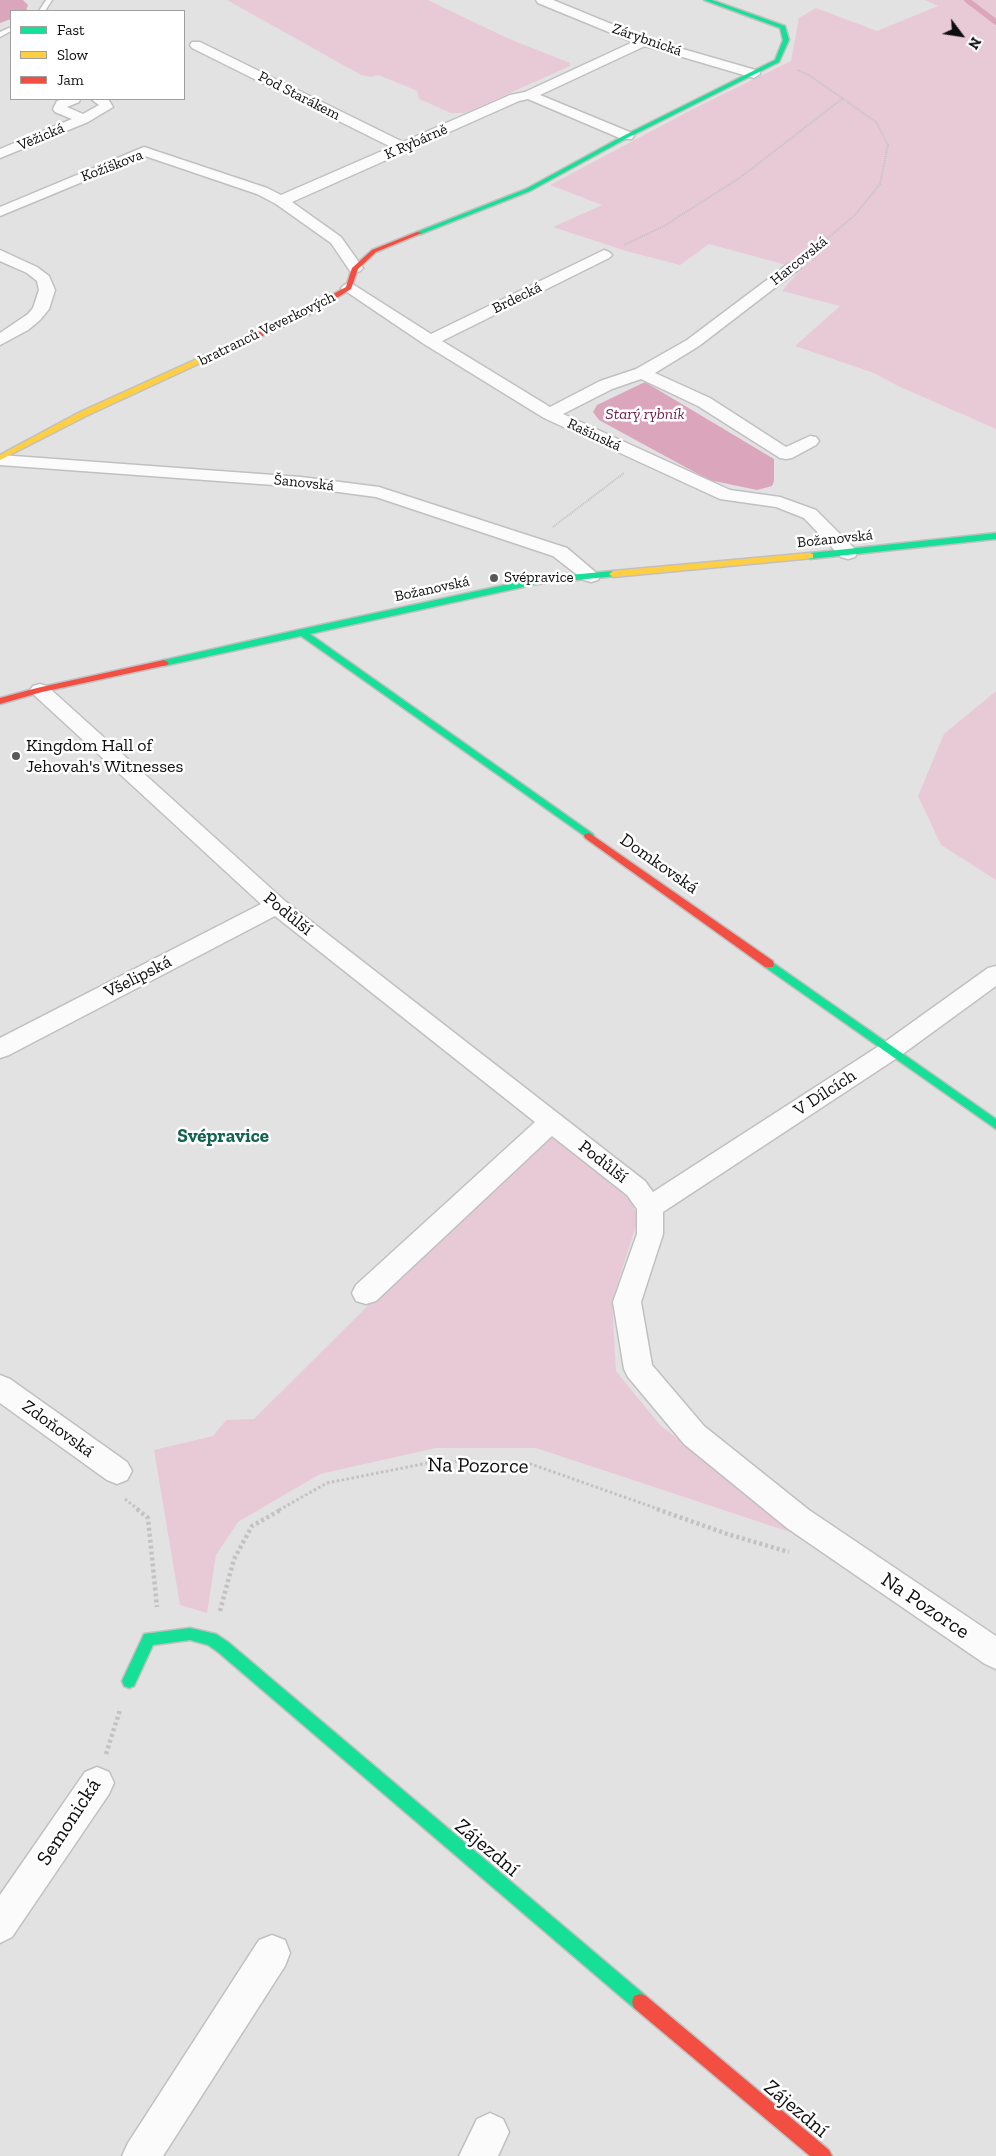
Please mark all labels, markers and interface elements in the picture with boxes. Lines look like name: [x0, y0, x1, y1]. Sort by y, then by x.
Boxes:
legend: [10, 10, 185, 100]
north arrow: [936, 10, 986, 60]
street label: Zárybnická: [610, 20, 684, 60]
text: Fast: [57, 21, 85, 39]
text: N: [964, 34, 984, 52]
text: Slow: [57, 46, 88, 64]
street label: Pod Starákem: [255, 68, 343, 124]
text: Jam: [57, 71, 84, 89]
street label: Věžická: [15, 119, 67, 155]
street label: K Rybárně: [382, 120, 450, 164]
street label: Kožíškova: [79, 146, 145, 186]
street label: Harcovská: [767, 233, 831, 289]
street label: Brdecká: [489, 278, 545, 318]
street label: bratranců Veverkových: [196, 288, 338, 370]
water label: Starý rybník: [605, 404, 685, 424]
street label: Rašínská: [564, 415, 624, 455]
street label: Šanovská: [273, 471, 335, 495]
street label: Božanovská: [796, 526, 874, 552]
place label: Svépravice: [504, 569, 574, 587]
street label: Božanovská: [393, 572, 471, 606]
marker: Svépravice: [488, 572, 500, 584]
place label: Kingdom Hall of Jehovah's Witnesses: [26, 735, 183, 778]
marker: Kingdom Hall of Jehovah's Witnesses: [10, 750, 22, 762]
street label: Domkovská: [616, 829, 702, 899]
street label: Podůlší: [259, 888, 317, 940]
street label: Všelipská: [101, 951, 175, 1003]
street label: V Dílcích: [790, 1065, 860, 1121]
district label: Svépravice: [177, 1126, 269, 1148]
street label: Podůlší: [574, 1136, 632, 1188]
street label: Zdoňovská: [18, 1396, 98, 1462]
street label: Na Pozorce: [427, 1453, 529, 1479]
street label: Na Pozorce: [876, 1567, 974, 1645]
street label: Semonická: [32, 1774, 106, 1870]
street label: Zájezdní: [450, 1814, 524, 1882]
street label: Zájezdní: [759, 2075, 833, 2143]

